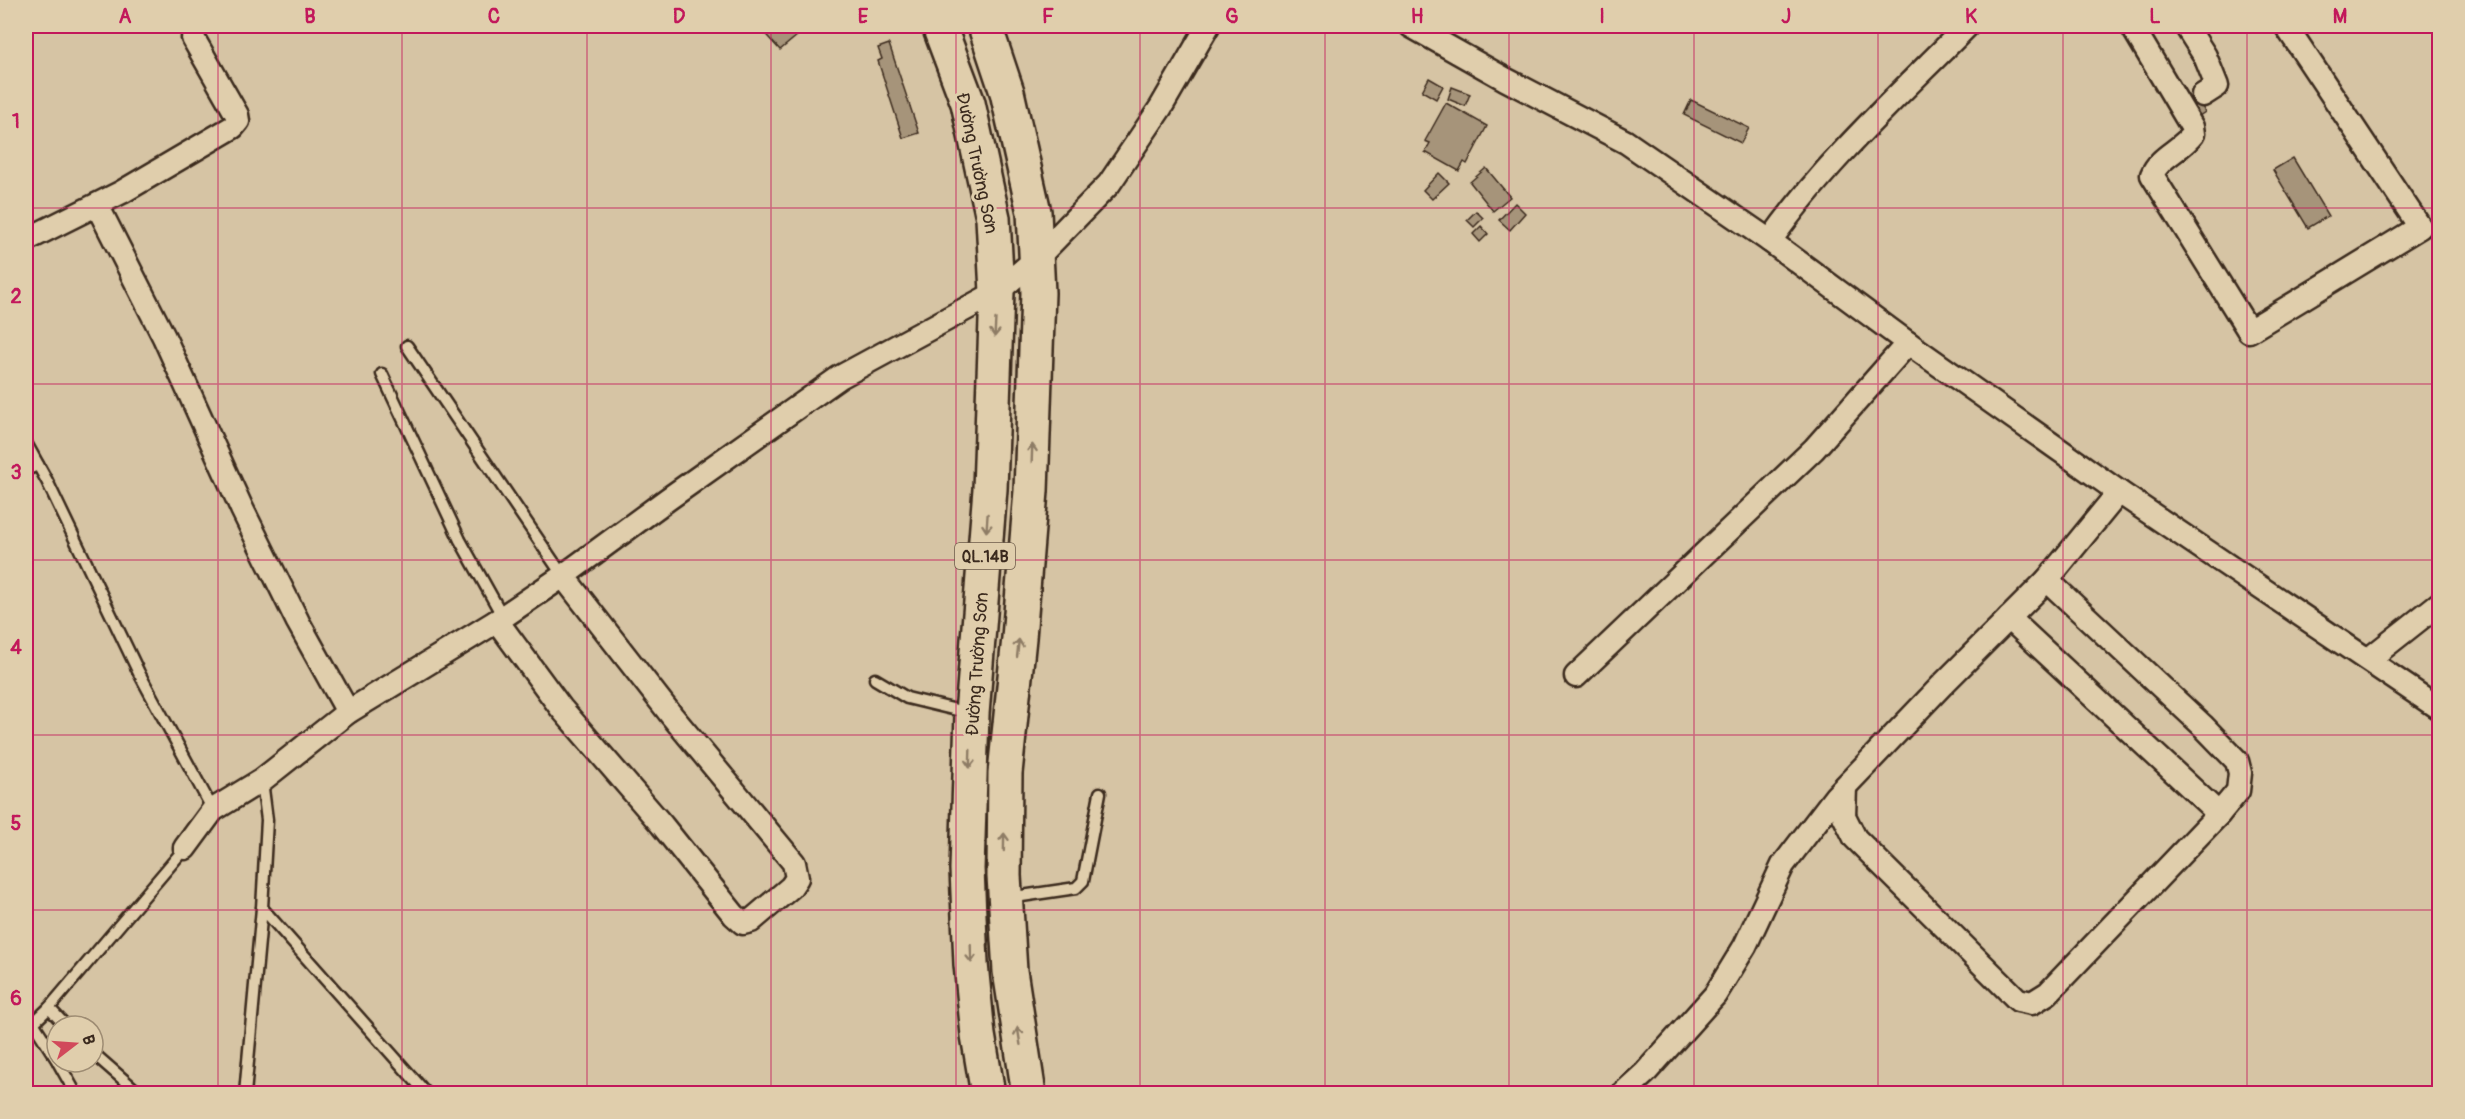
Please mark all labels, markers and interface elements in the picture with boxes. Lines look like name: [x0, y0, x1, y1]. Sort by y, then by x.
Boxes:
text: A: [119, 4, 132, 29]
text: B: [304, 4, 316, 29]
text: C: [488, 4, 500, 29]
text: D: [673, 4, 686, 29]
text: E: [858, 4, 869, 29]
text: F: [1042, 4, 1054, 29]
text: G: [1225, 4, 1239, 29]
text: H: [1411, 4, 1424, 29]
text: I: [1599, 4, 1605, 29]
text: J: [1781, 4, 1791, 29]
text: K: [1965, 4, 1977, 29]
text: L: [2149, 4, 2161, 29]
text: M: [2333, 4, 2347, 29]
street label: Đường Trường Sơn: [950, 90, 1003, 236]
text: 1: [12, 109, 20, 134]
text: 2: [10, 284, 22, 309]
one-way arrow: [990, 318, 1001, 338]
one-way arrow: [1026, 444, 1037, 464]
text: 3: [10, 460, 22, 485]
one-way arrow: [981, 512, 992, 532]
road number: QL.14B: [955, 543, 1015, 569]
street label: Đường Trường Sơn: [961, 592, 994, 737]
text: 4: [10, 635, 22, 660]
one-way arrow: [1013, 638, 1024, 658]
one-way arrow: [965, 749, 976, 769]
text: 5: [11, 811, 22, 836]
one-way arrow: [998, 832, 1010, 852]
one-way arrow: [965, 944, 976, 964]
text: 6: [10, 986, 22, 1011]
north arrow: [45, 1014, 105, 1074]
one-way arrow: [1013, 1027, 1024, 1046]
text: B: [78, 1033, 99, 1047]

